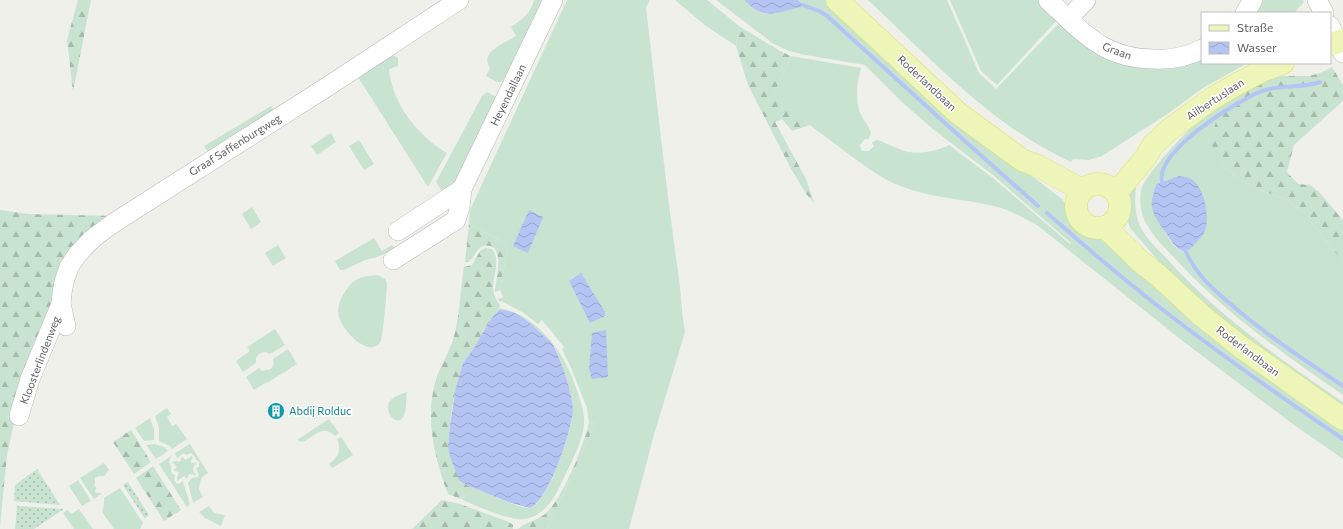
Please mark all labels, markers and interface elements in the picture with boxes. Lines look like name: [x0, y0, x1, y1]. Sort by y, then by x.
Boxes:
legend: [1201, 12, 1331, 64]
text: Straße: [1237, 20, 1273, 34]
street label: Graan: [1101, 39, 1134, 62]
text: Wasser: [1237, 40, 1277, 54]
street label: Roderlandbaan: [895, 52, 959, 113]
street label: Heyendallaan: [487, 62, 528, 128]
street label: Ailbertuslaan: [1183, 75, 1246, 122]
street label: Graaf Saffenburgweg: [186, 111, 283, 178]
street label: Kloosterlindenweg: [17, 314, 62, 406]
street label: Roderlandbaan: [1214, 323, 1282, 379]
building icon: Abdij Rolduc: [266, 401, 286, 421]
place label: Abdij Rolduc: [289, 404, 352, 417]

